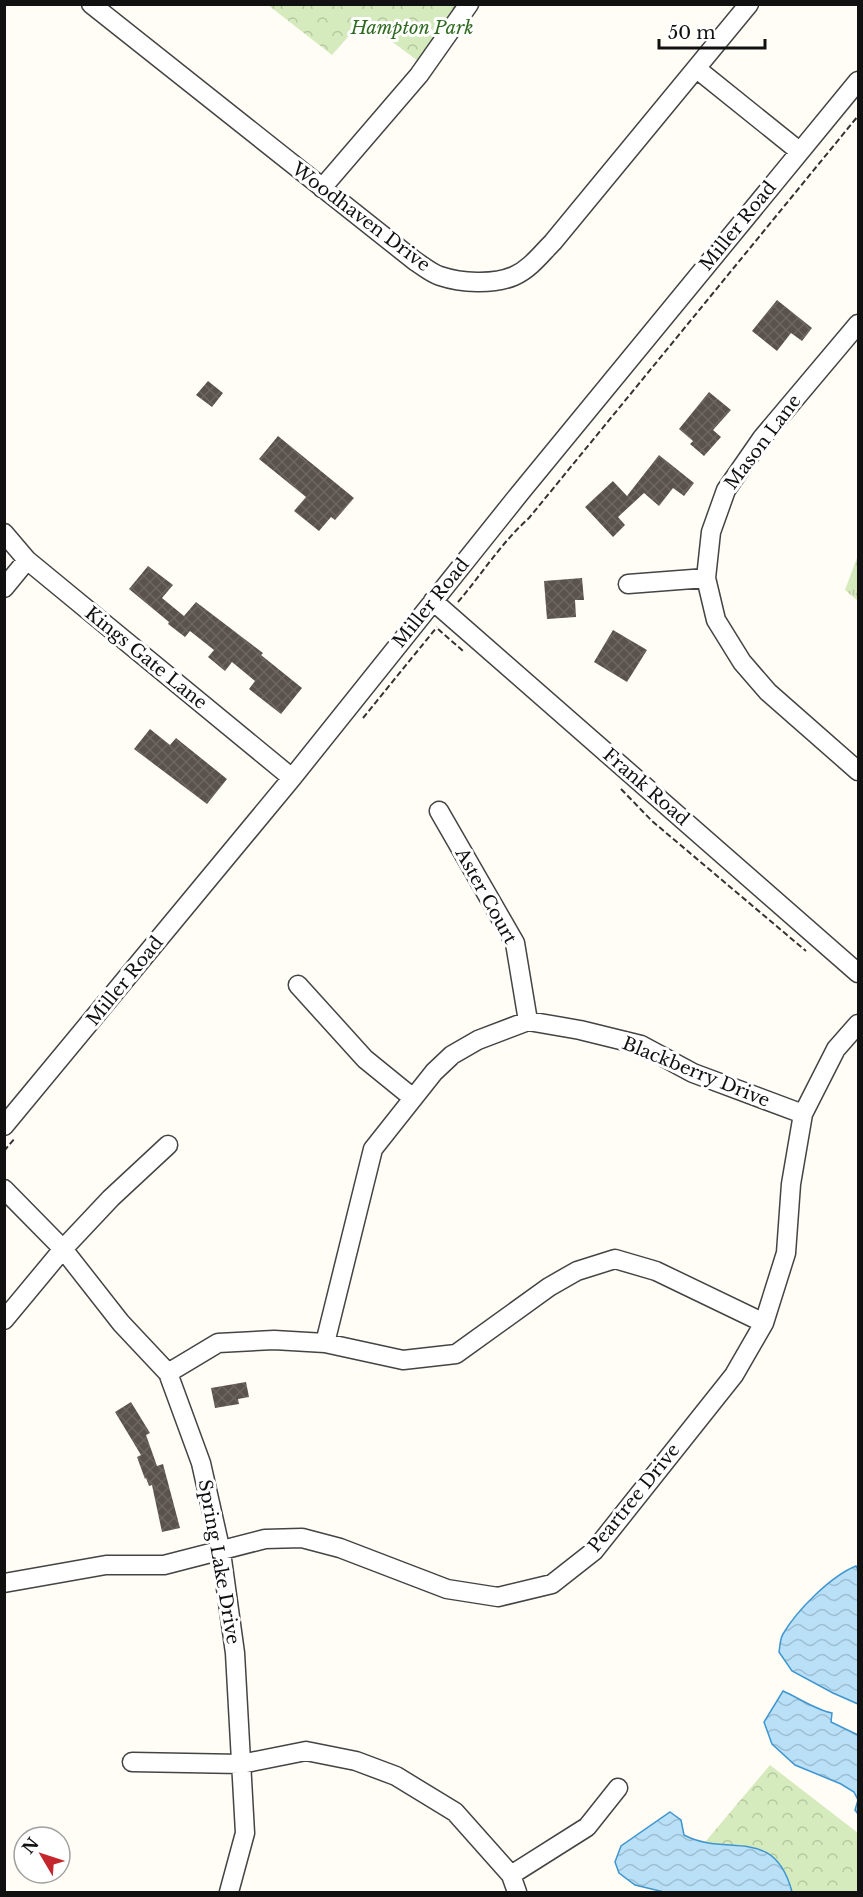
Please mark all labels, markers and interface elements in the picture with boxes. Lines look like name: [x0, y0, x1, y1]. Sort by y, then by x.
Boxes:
scale bar: [659, 12, 766, 50]
park label: Hampton Park: [350, 17, 473, 39]
text: 50 m: [668, 22, 716, 44]
street label: Woodhaven Drive: [287, 157, 434, 276]
street label: Miller Road: [695, 177, 781, 275]
street label: Mason Lane: [720, 390, 806, 494]
street label: Miller Road: [388, 554, 474, 652]
street label: Kings Gate Lane: [81, 602, 211, 714]
street label: Frank Road: [598, 744, 694, 830]
street label: Aster Court: [450, 843, 521, 948]
street label: Miller Road: [82, 932, 168, 1030]
street label: Blackberry Drive: [619, 1032, 773, 1112]
street label: Peartree Drive: [584, 1439, 684, 1557]
street label: Spring Lake Drive: [194, 1478, 244, 1646]
north arrow: [12, 1825, 72, 1885]
text: N: [18, 1833, 43, 1858]

